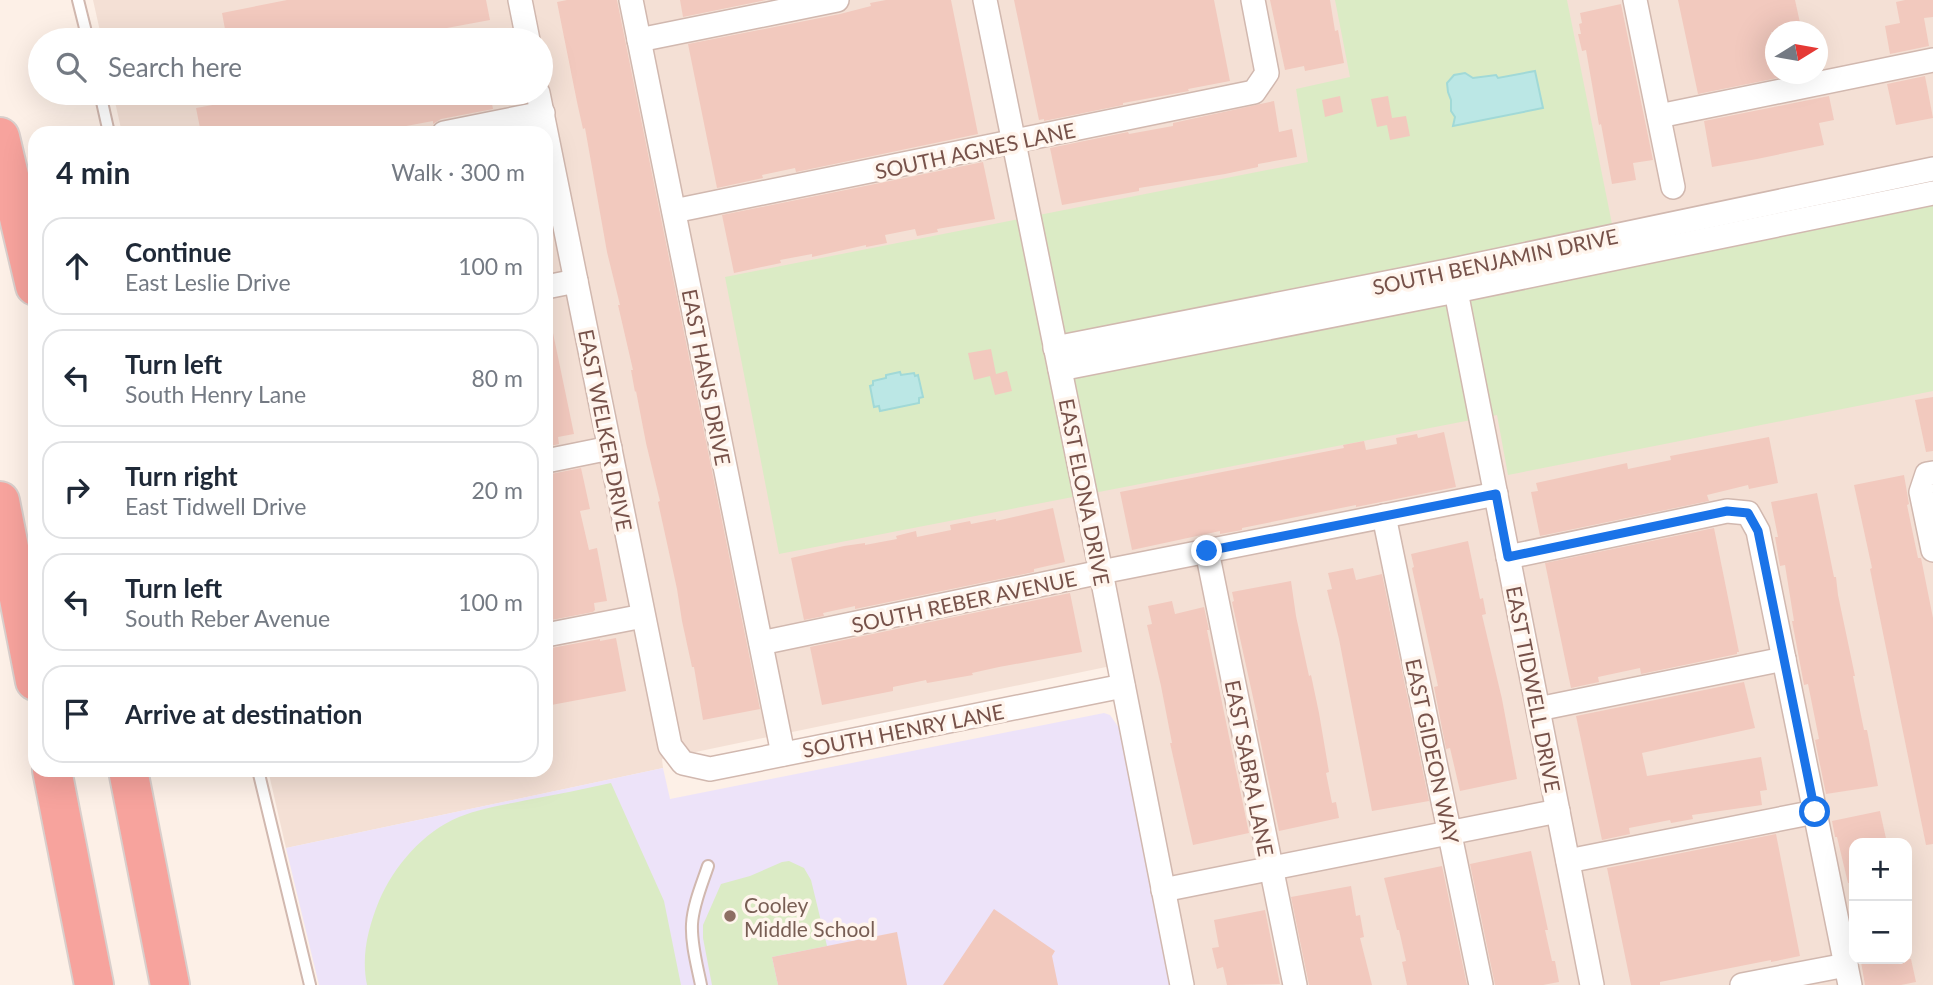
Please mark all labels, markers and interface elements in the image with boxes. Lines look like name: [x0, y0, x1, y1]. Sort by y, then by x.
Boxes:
north arrow: [1765, 21, 1828, 84]
search box: [28, 28, 553, 105]
icon: search: [52, 48, 90, 86]
text: Search here: [108, 51, 242, 83]
street label: SOUTH AGNES LANE: [873, 117, 1077, 183]
text: 4 min: [56, 154, 130, 190]
text: Walk · 300 m: [391, 158, 525, 186]
street label: SOUTH BENJAMIN DRIVE: [1370, 223, 1620, 299]
text: Continue: [125, 236, 231, 268]
icon: ahead: [58, 247, 96, 285]
text: 100 m: [458, 252, 523, 280]
text: East Leslie Drive: [125, 268, 291, 296]
street label: EAST HANS DRIVE: [678, 287, 736, 467]
street label: EAST WELKER DRIVE: [574, 327, 638, 533]
text: Turn left: [125, 348, 222, 380]
icon: left: [58, 359, 96, 397]
text: 80 m: [472, 364, 523, 392]
text: South Henry Lane: [125, 380, 306, 408]
street label: EAST ELONA DRIVE: [1055, 396, 1115, 588]
text: Turn right: [125, 460, 238, 492]
icon: right: [58, 471, 96, 509]
text: 20 m: [472, 476, 523, 504]
text: East Tidwell Drive: [125, 492, 307, 520]
route end: [1191, 535, 1222, 566]
street label: SOUTH REBER AVENUE: [849, 565, 1079, 637]
text: Turn left: [125, 572, 222, 604]
icon: left: [58, 583, 96, 621]
street label: EAST TIDWELL DRIVE: [1502, 584, 1566, 794]
text: 100 m: [458, 588, 523, 616]
text: South Reber Avenue: [125, 604, 330, 632]
street label: EAST GIDEON WAY: [1401, 656, 1465, 847]
street label: EAST SABRA LANE: [1221, 678, 1279, 858]
icon: arrive: [58, 695, 96, 733]
text: Arrive at destination: [125, 698, 362, 730]
street label: SOUTH HENRY LANE: [800, 698, 1006, 762]
route start: [1799, 796, 1830, 827]
map controls: [1849, 838, 1912, 964]
button: +: [1849, 838, 1912, 901]
place label: Cooley Middle School: [744, 892, 875, 941]
button: −: [1849, 901, 1912, 964]
marker: Cooley Middle School: [722, 908, 738, 924]

